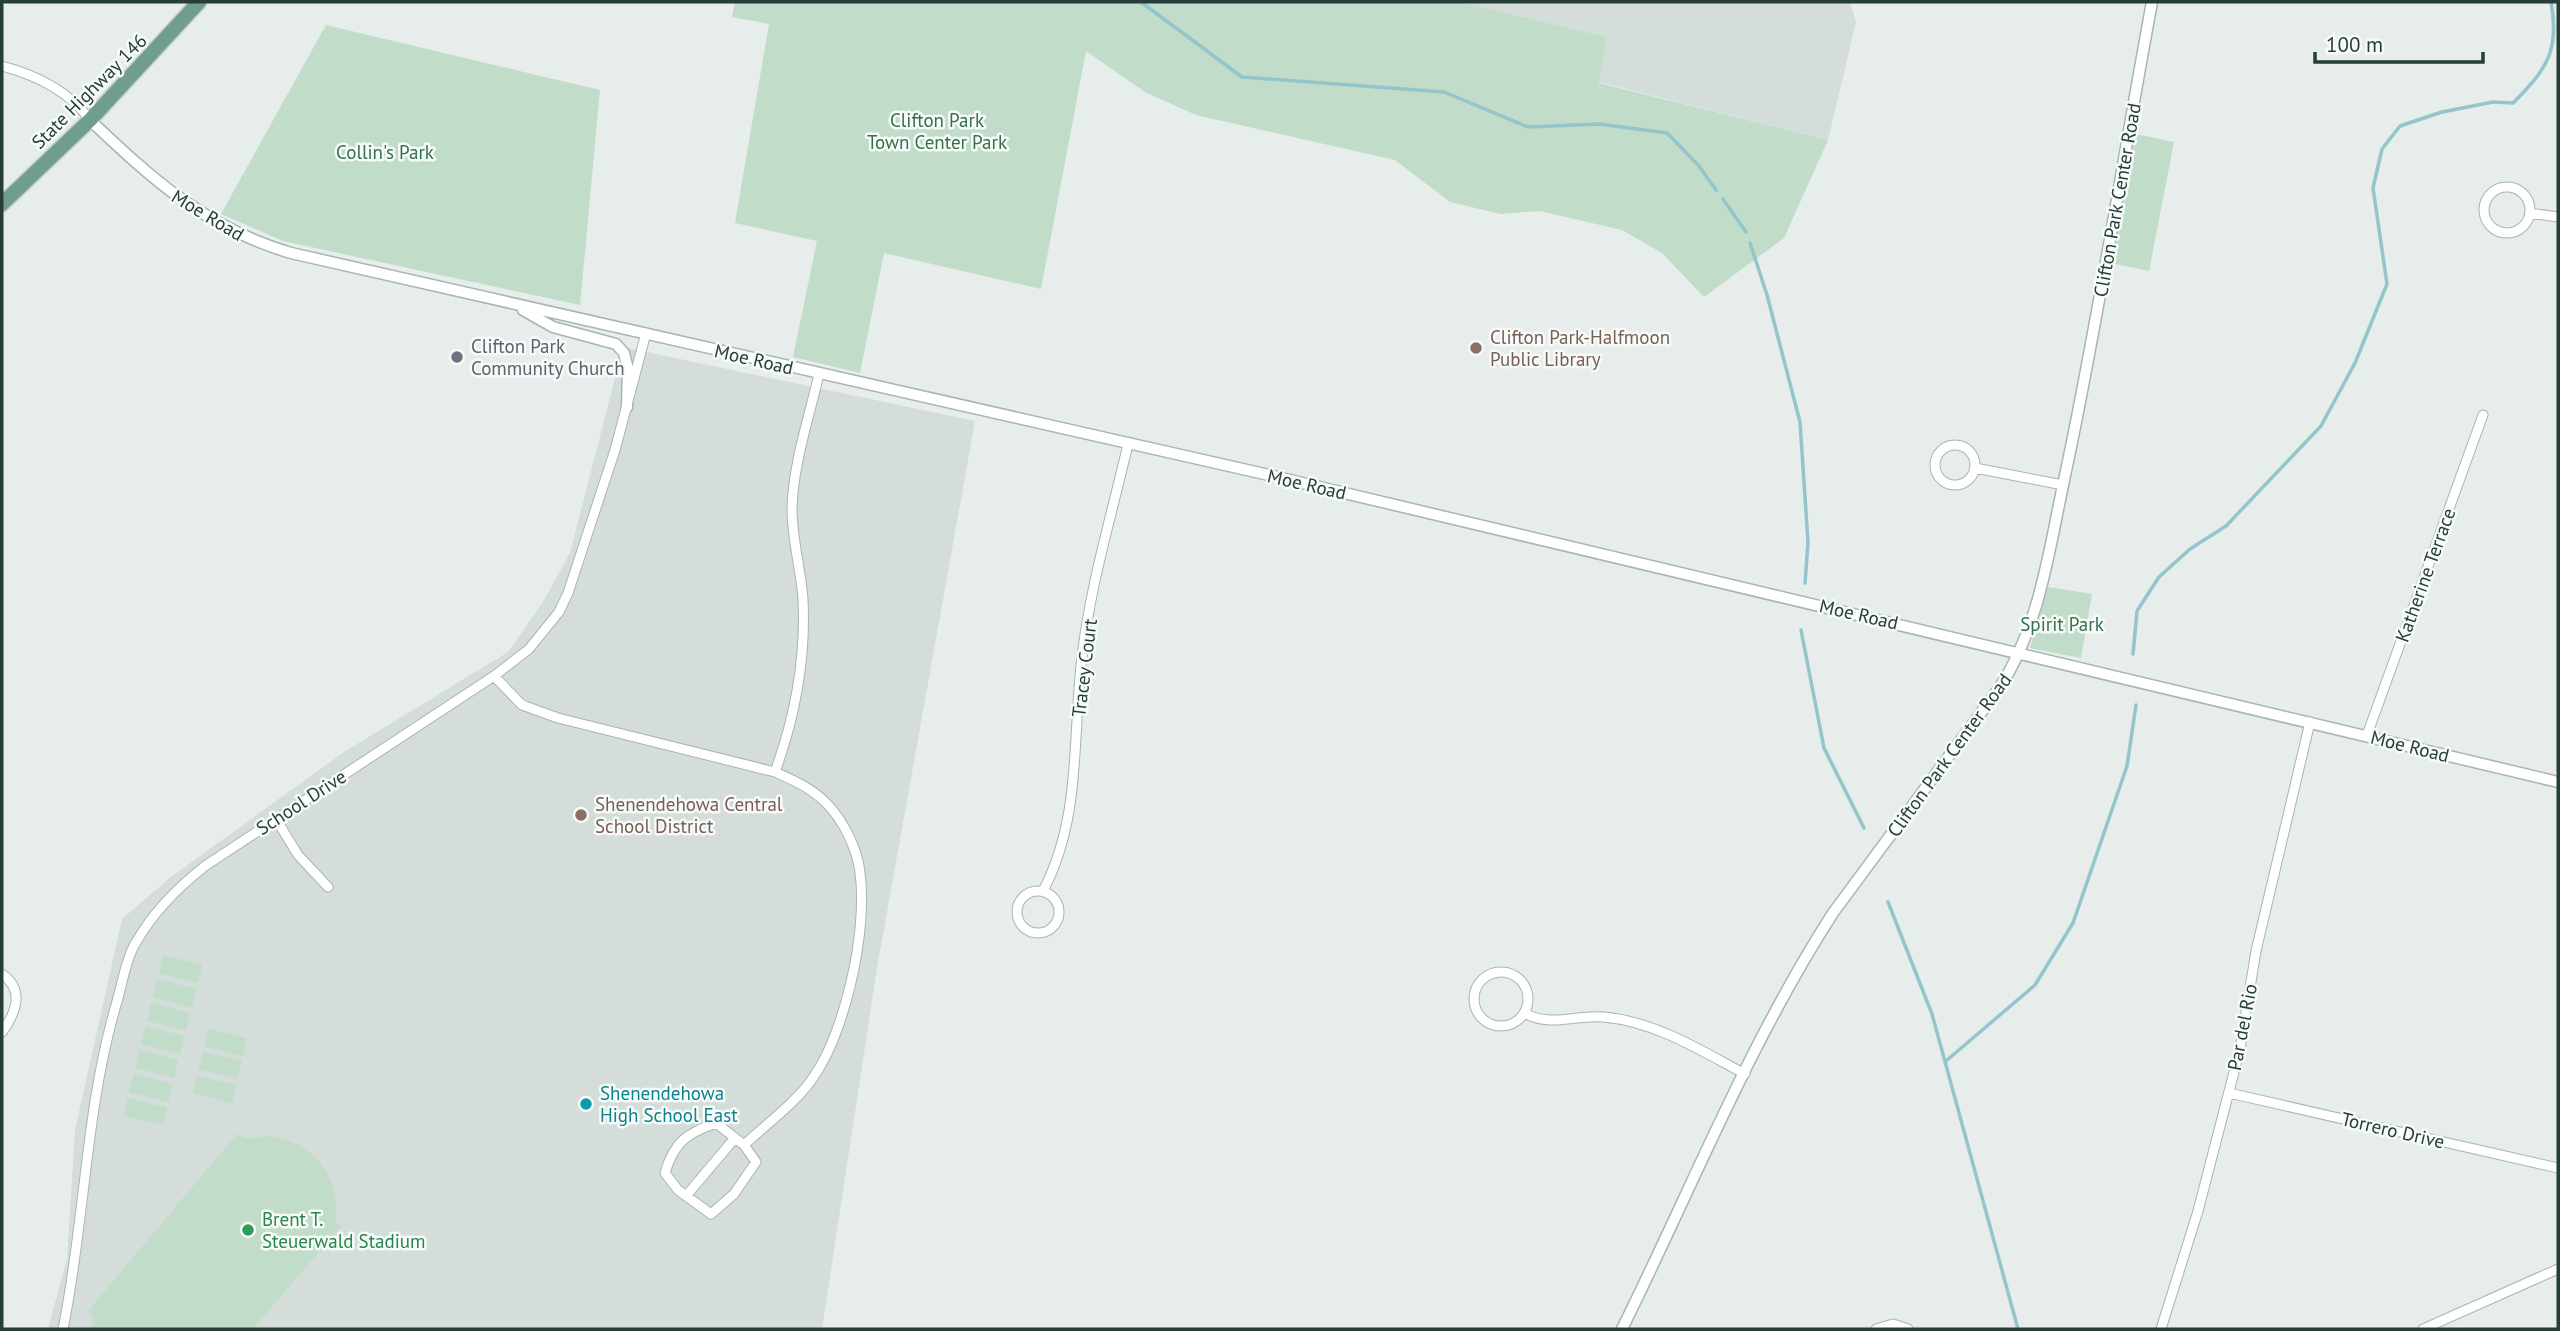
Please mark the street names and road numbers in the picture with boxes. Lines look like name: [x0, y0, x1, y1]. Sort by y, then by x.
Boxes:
street label: State Highway 146: [26, 28, 152, 154]
street label: Clifton Park Center Road: [2088, 101, 2146, 299]
street label: Moe Road: [167, 184, 249, 246]
street label: Moe Road: [712, 338, 796, 380]
street label: Moe Road: [1265, 463, 1349, 505]
street label: Katherine Terrace: [2390, 505, 2460, 645]
street label: Moe Road: [1817, 593, 1901, 635]
street label: Tracey Court: [1066, 617, 1102, 719]
street label: Clifton Park Center Road: [1882, 668, 2016, 842]
street label: Moe Road: [2368, 725, 2452, 767]
street label: School Drive: [251, 764, 351, 840]
street label: Par del Rio: [2222, 982, 2262, 1072]
street label: Torrero Drive: [2339, 1106, 2447, 1154]

